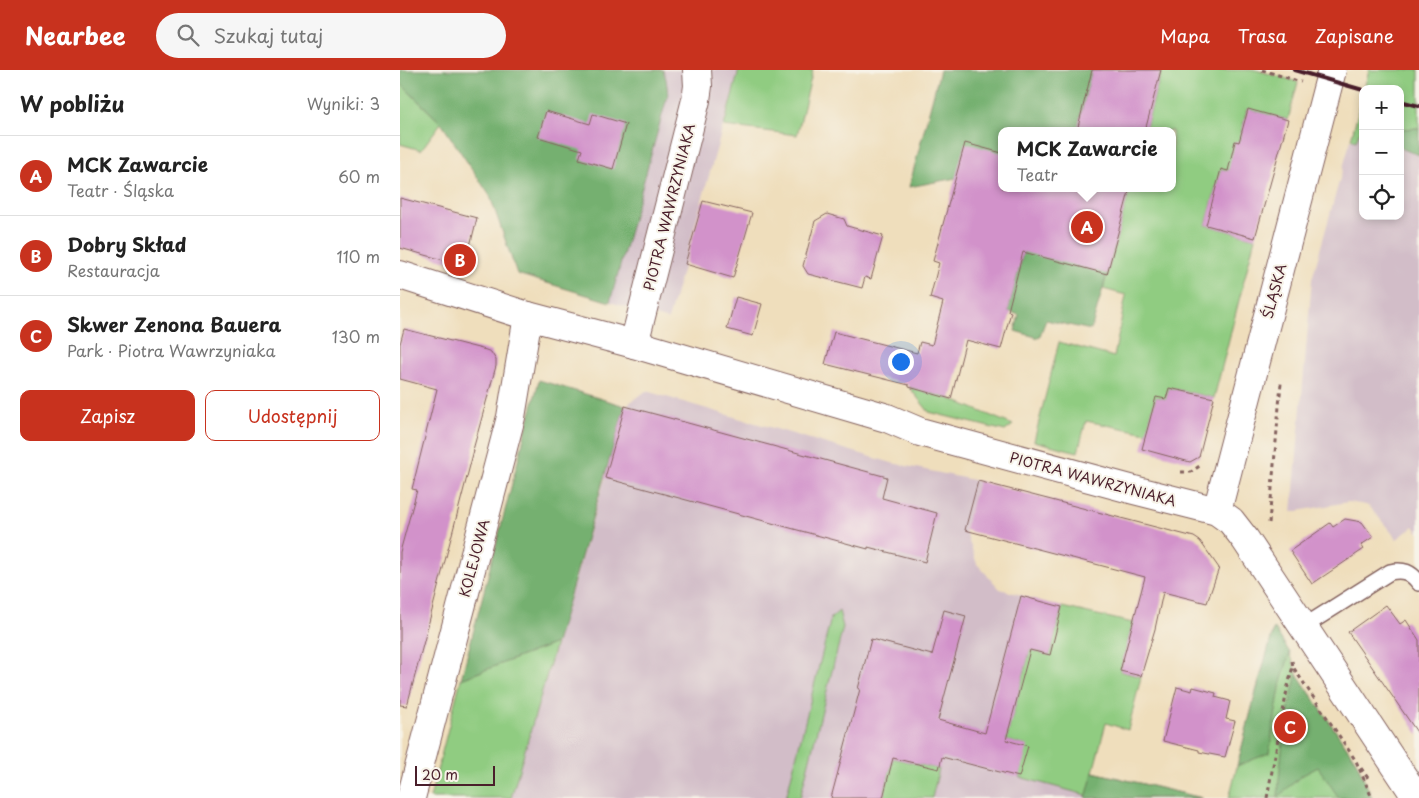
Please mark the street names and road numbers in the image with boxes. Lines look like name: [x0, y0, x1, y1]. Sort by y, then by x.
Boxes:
street label: PIOTRA WAWRZYNIAKA: [638, 121, 700, 293]
street label: ŚLĄSKA: [1257, 261, 1291, 321]
street label: PIOTRA WAWRZYNIAKA: [1007, 447, 1179, 511]
street label: KOLEJOWA: [454, 516, 495, 599]

